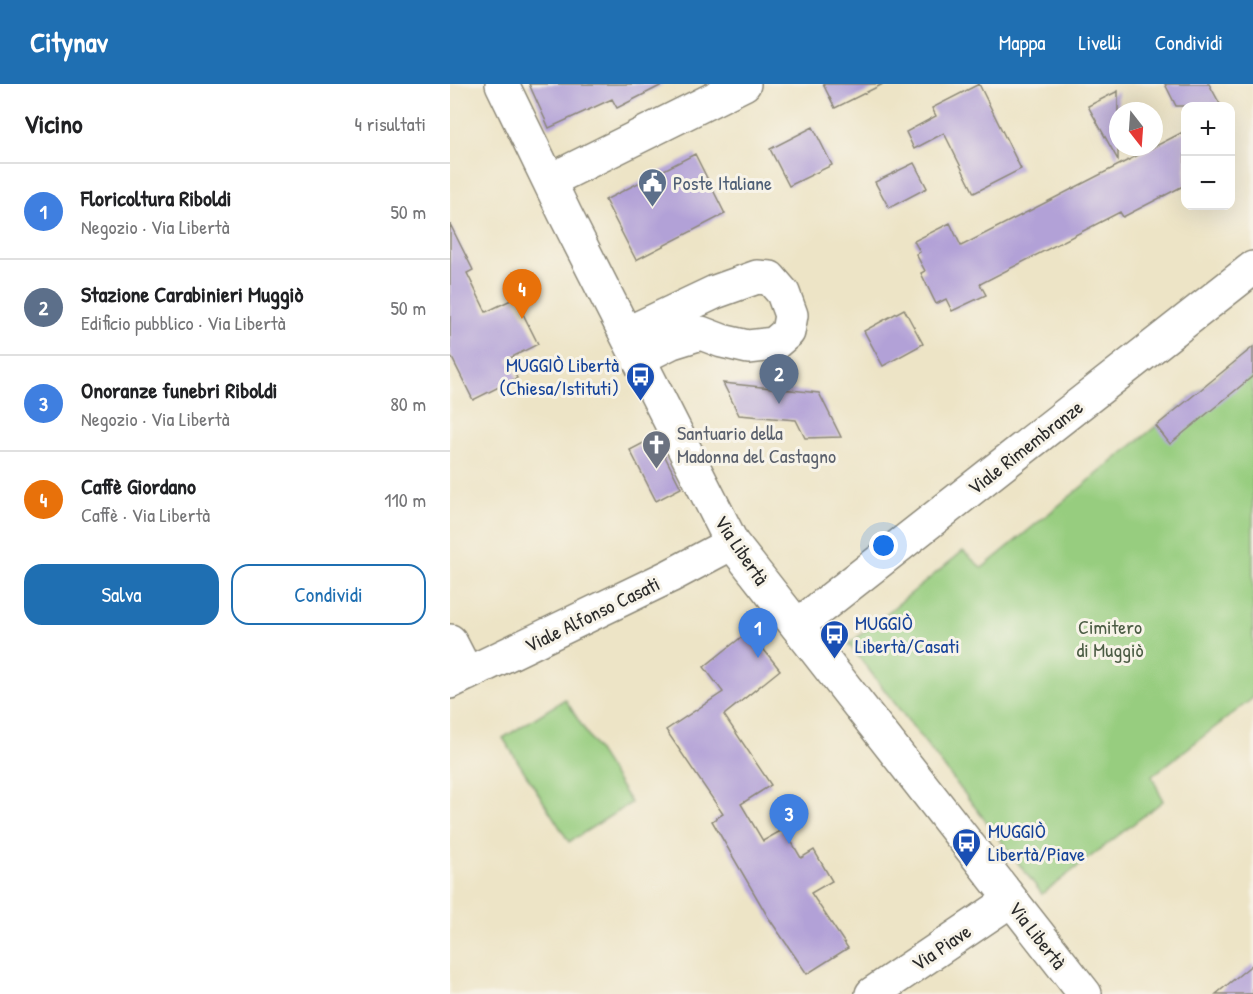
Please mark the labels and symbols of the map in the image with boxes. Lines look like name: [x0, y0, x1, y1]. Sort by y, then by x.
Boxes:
north arrow: [1109, 102, 1163, 156]
public building icon: Poste Italiane: [636, 166, 668, 208]
place label: Poste Italiane: [673, 169, 772, 196]
pin: 4: [502, 270, 542, 319]
place label: MUGGIÒ Libertà (Chiesa/Istituti): [499, 351, 619, 401]
pin: 2: [760, 354, 798, 404]
bus stop icon: MUGGIÒ Libertà (Chiesa/Istituti): [624, 360, 656, 402]
street label: Viale Rimembranze: [962, 393, 1088, 501]
place label: Santuario della Madonna del Castagno: [677, 419, 836, 469]
church icon: Santuario della Madonna del Castagno: [640, 428, 672, 470]
street label: Via Libertà: [709, 510, 775, 590]
your location: [869, 531, 898, 560]
street label: Viale Alfonso Casati: [520, 570, 664, 658]
pin: 1: [738, 608, 778, 658]
place label: MUGGIÒ Libertà/Casati: [855, 609, 960, 659]
park label: Cimitero di Muggiò: [1076, 613, 1144, 663]
bus stop icon: MUGGIÒ Libertà/Casati: [818, 618, 850, 660]
pin: 3: [770, 794, 808, 844]
place label: MUGGIÒ Libertà/Piave: [988, 817, 1085, 867]
bus stop icon: MUGGIÒ Libertà/Piave: [951, 826, 983, 868]
street label: Via Libertà: [1003, 896, 1073, 974]
street label: Via Piave: [906, 917, 976, 977]

